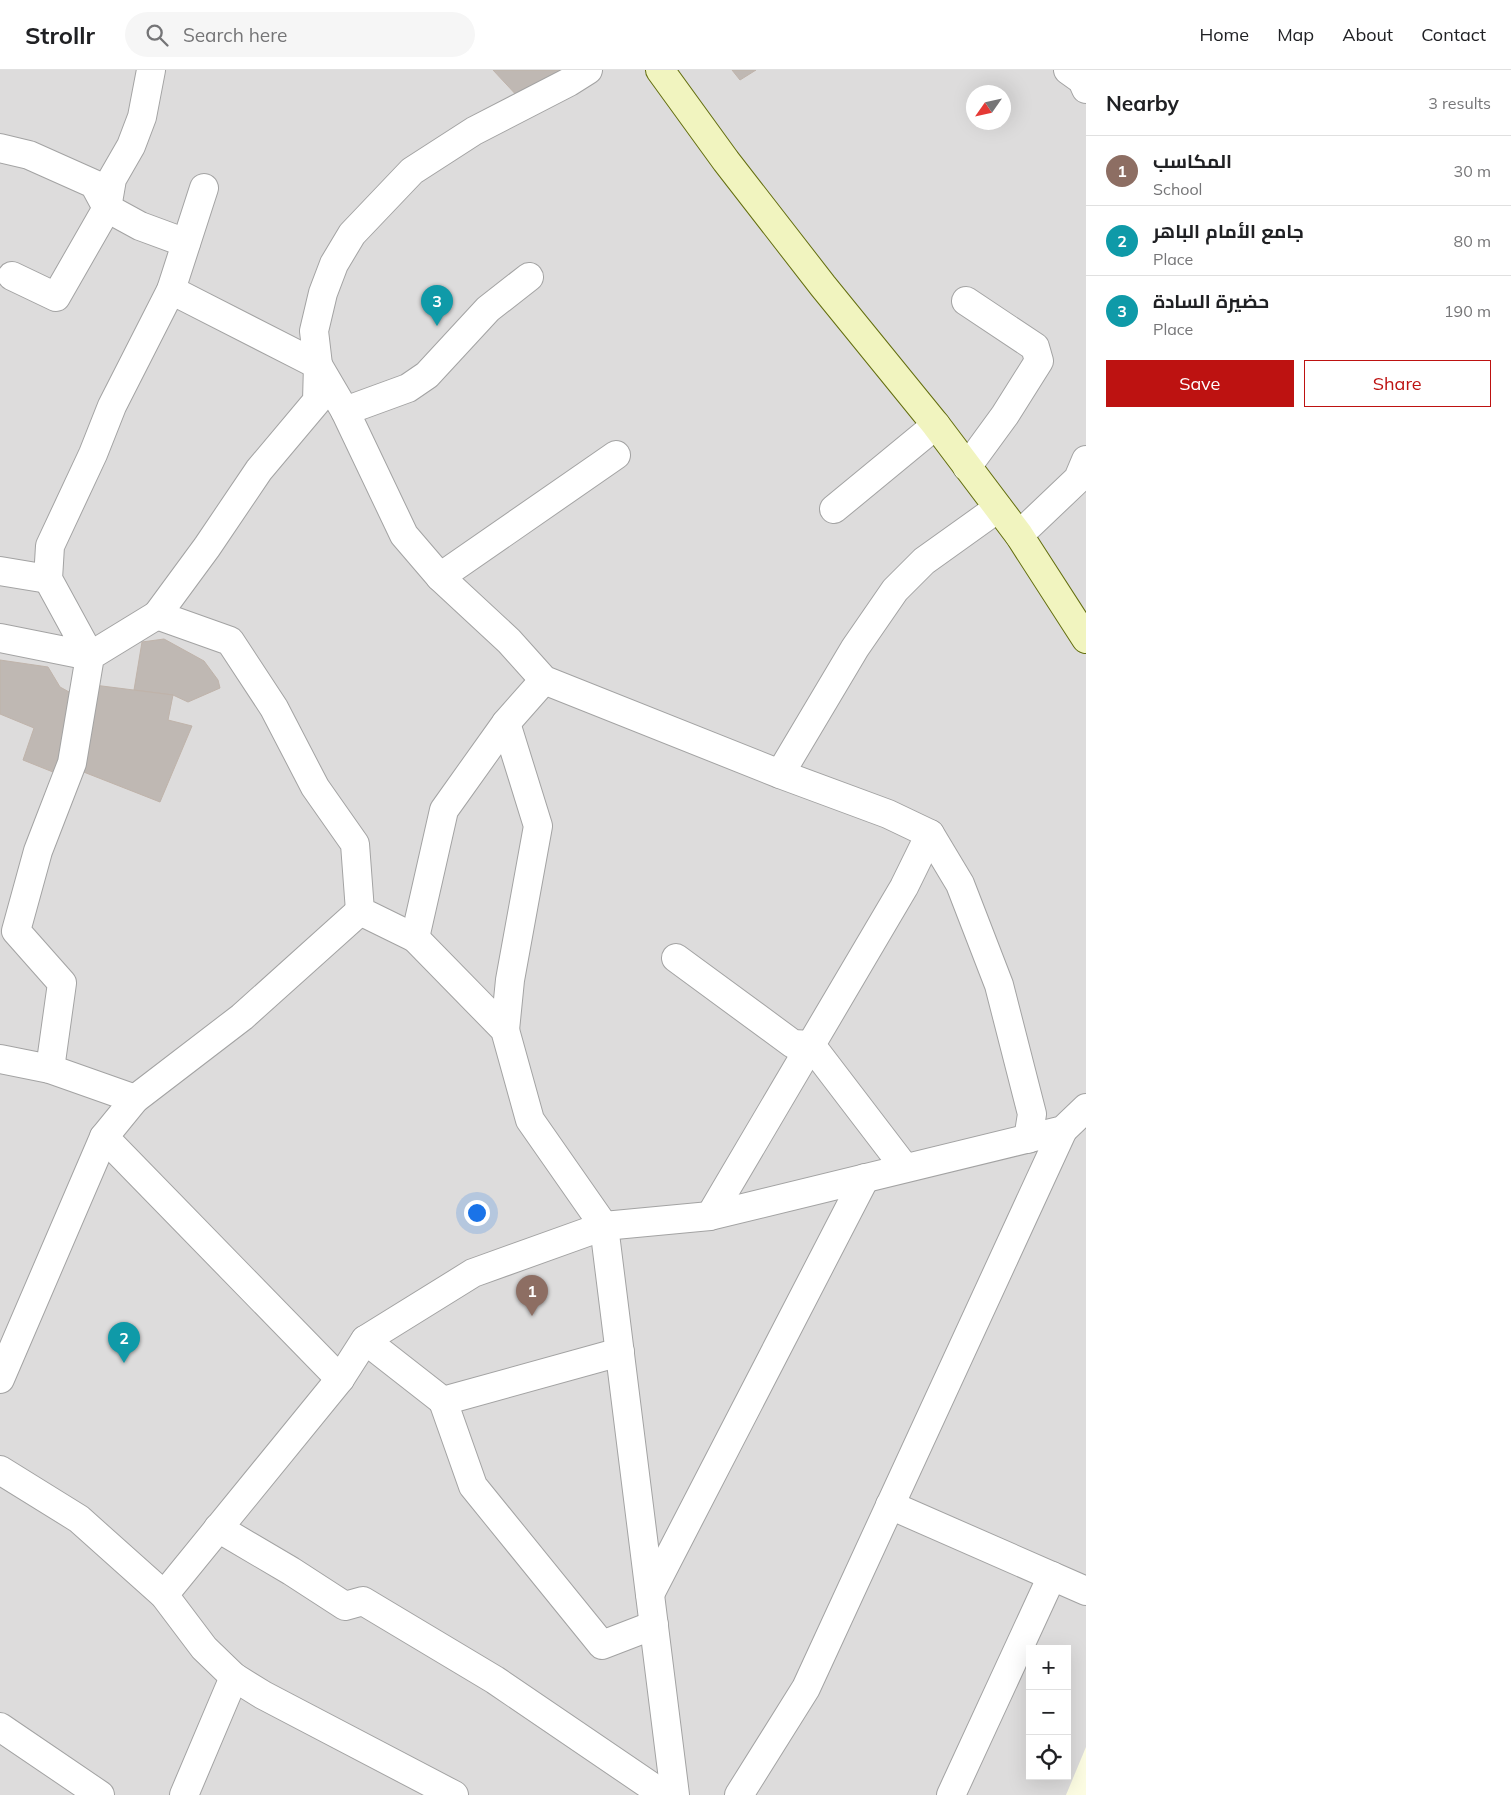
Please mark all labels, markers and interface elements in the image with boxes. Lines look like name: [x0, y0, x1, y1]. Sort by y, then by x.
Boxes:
search box: [125, 12, 475, 57]
text: Strollr: [25, 20, 95, 50]
icon: search: [143, 21, 171, 49]
text: Search here: [183, 23, 287, 47]
text: Home: [1199, 23, 1249, 46]
text: Map: [1277, 23, 1314, 46]
text: About: [1342, 23, 1393, 46]
text: Contact: [1421, 23, 1486, 46]
north arrow: [966, 85, 1011, 130]
text: Nearby: [1106, 90, 1179, 116]
text: 3 results: [1428, 93, 1491, 113]
text: المكاسب: [1153, 149, 1232, 173]
text: 1: [1117, 161, 1127, 181]
text: 30 m: [1454, 161, 1491, 181]
text: School: [1153, 179, 1202, 199]
text: جامع الأمام الباهر: [1153, 219, 1304, 243]
text: 2: [1117, 231, 1127, 251]
text: 80 m: [1454, 231, 1491, 251]
text: Place: [1153, 249, 1193, 269]
pin: 3: [421, 285, 453, 326]
text: حضيرة السادة: [1153, 289, 1269, 313]
text: 3: [1117, 301, 1127, 321]
text: 190 m: [1444, 301, 1491, 321]
text: Place: [1153, 319, 1193, 339]
button: Save: [1106, 360, 1294, 407]
button: Share: [1304, 360, 1491, 407]
your location: [464, 1200, 490, 1226]
pin: 1: [516, 1275, 548, 1316]
pin: 2: [108, 1322, 140, 1363]
map controls: [1026, 1645, 1071, 1780]
button: +: [1026, 1645, 1071, 1690]
button: −: [1026, 1690, 1071, 1735]
button: locate: [1026, 1735, 1071, 1780]

